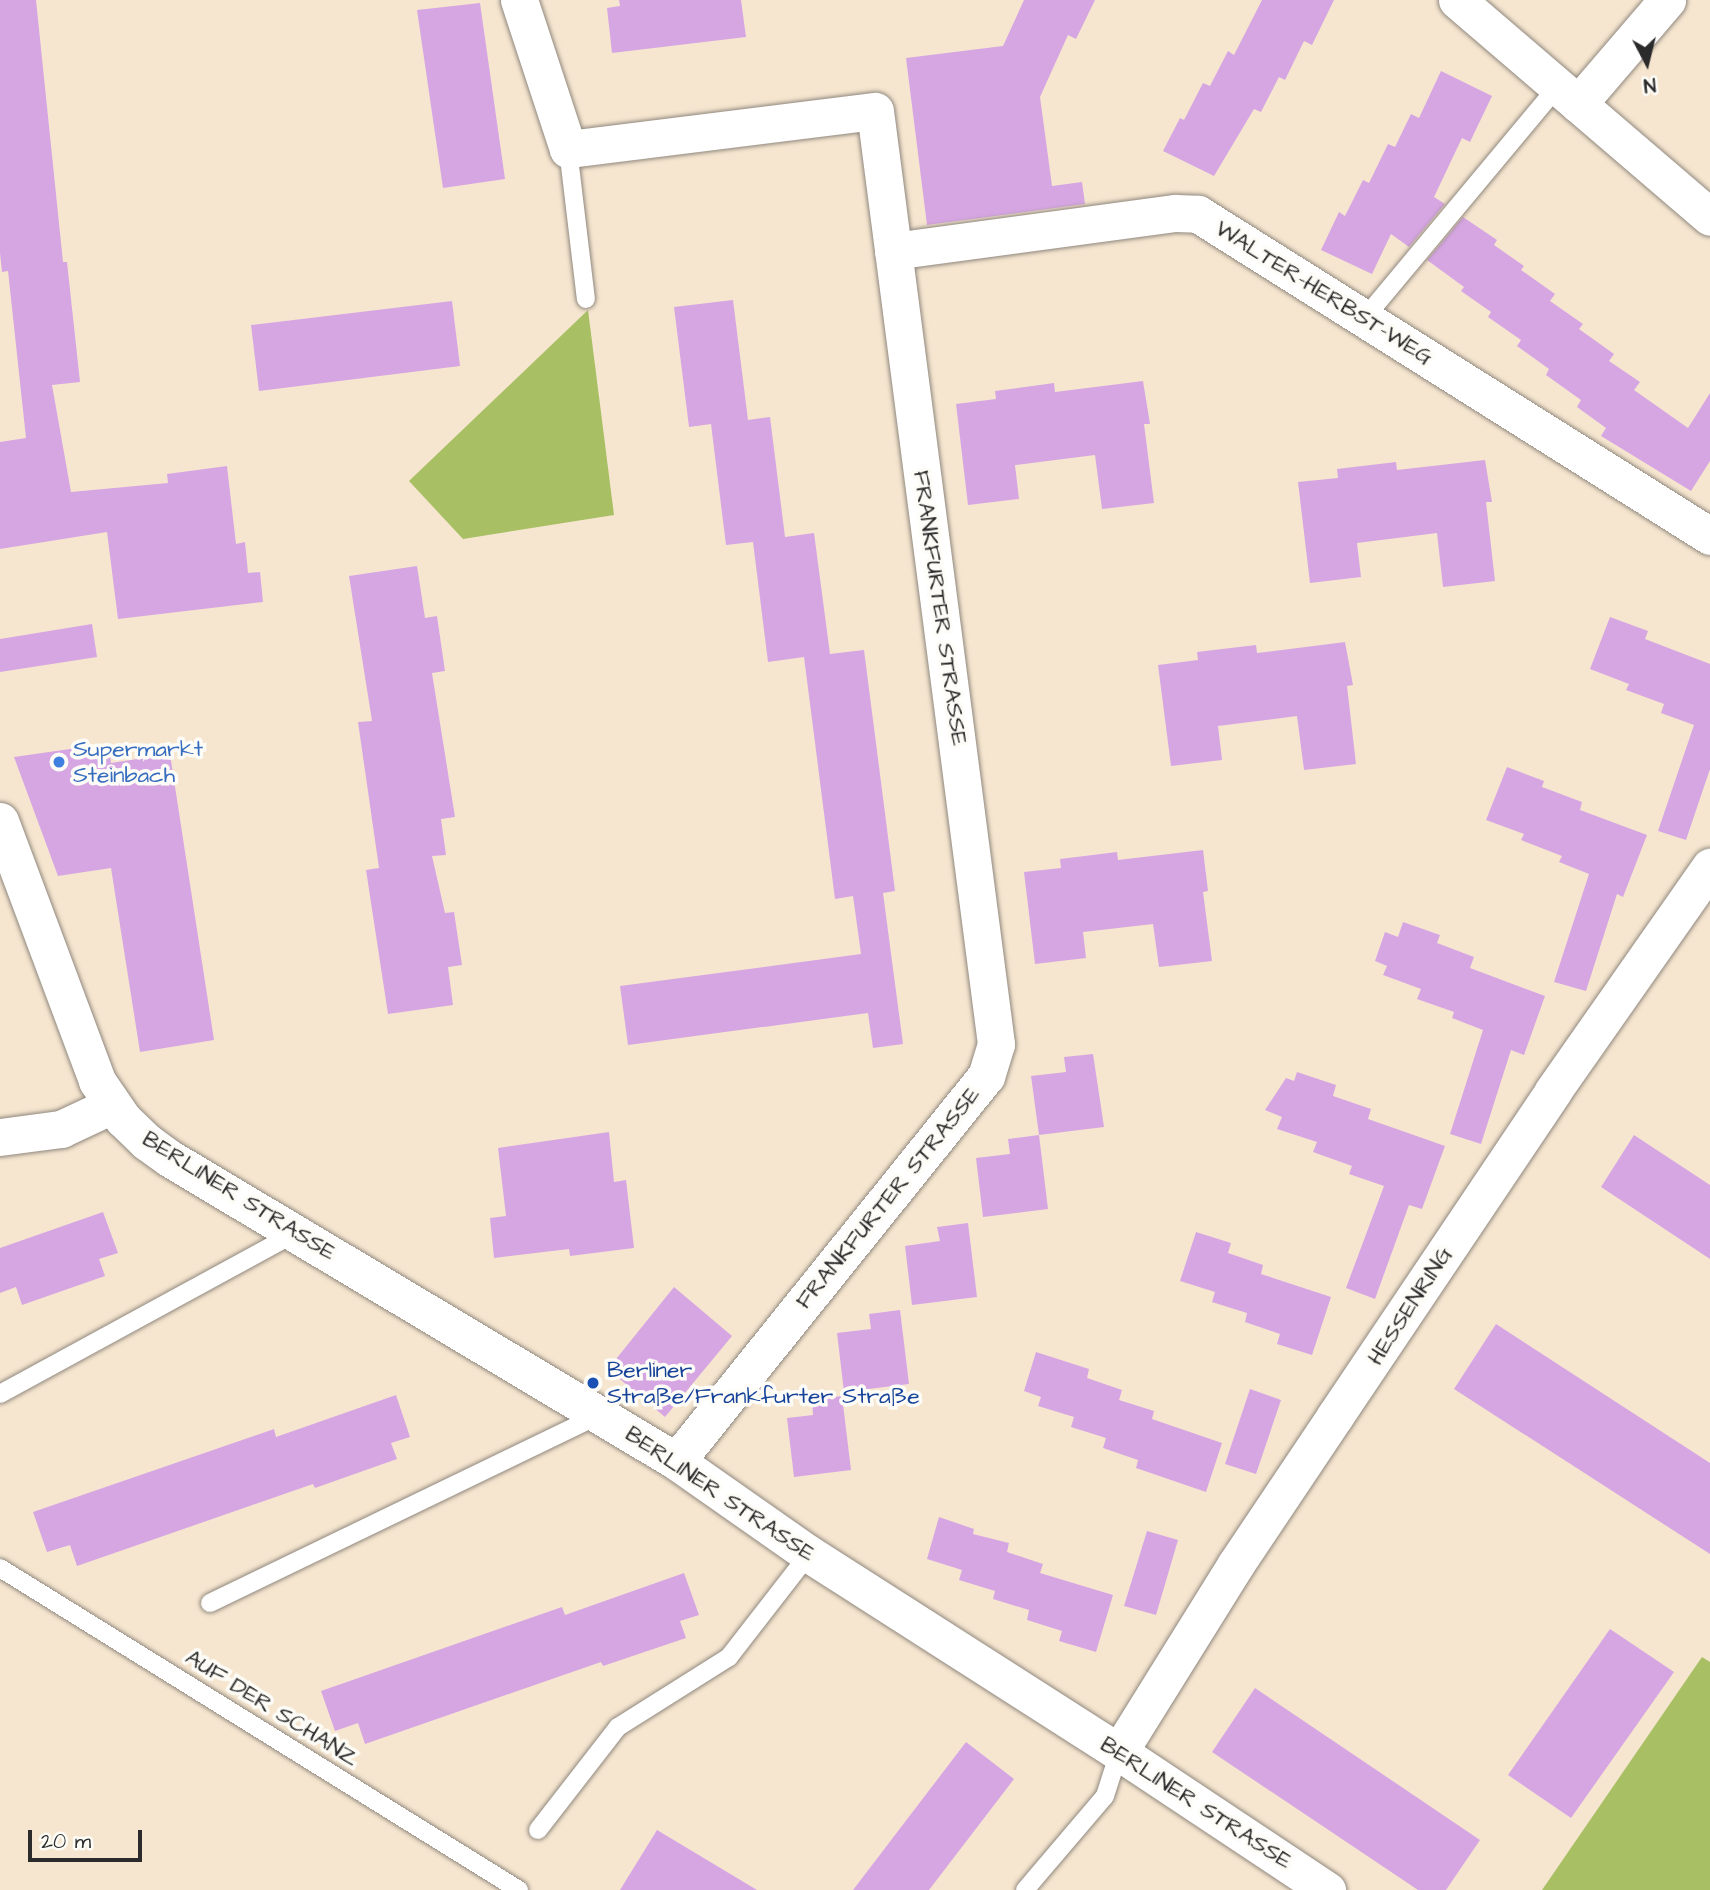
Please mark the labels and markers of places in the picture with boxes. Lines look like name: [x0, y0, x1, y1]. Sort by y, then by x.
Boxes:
place label: Supermarkt Steinbach: [73, 735, 203, 789]
marker: Supermarkt Steinbach: [51, 754, 67, 770]
place label: Berliner Straße/Frankfurter Straße: [607, 1356, 920, 1410]
marker: Berliner Straße/Frankfurter Straße: [585, 1375, 601, 1391]

